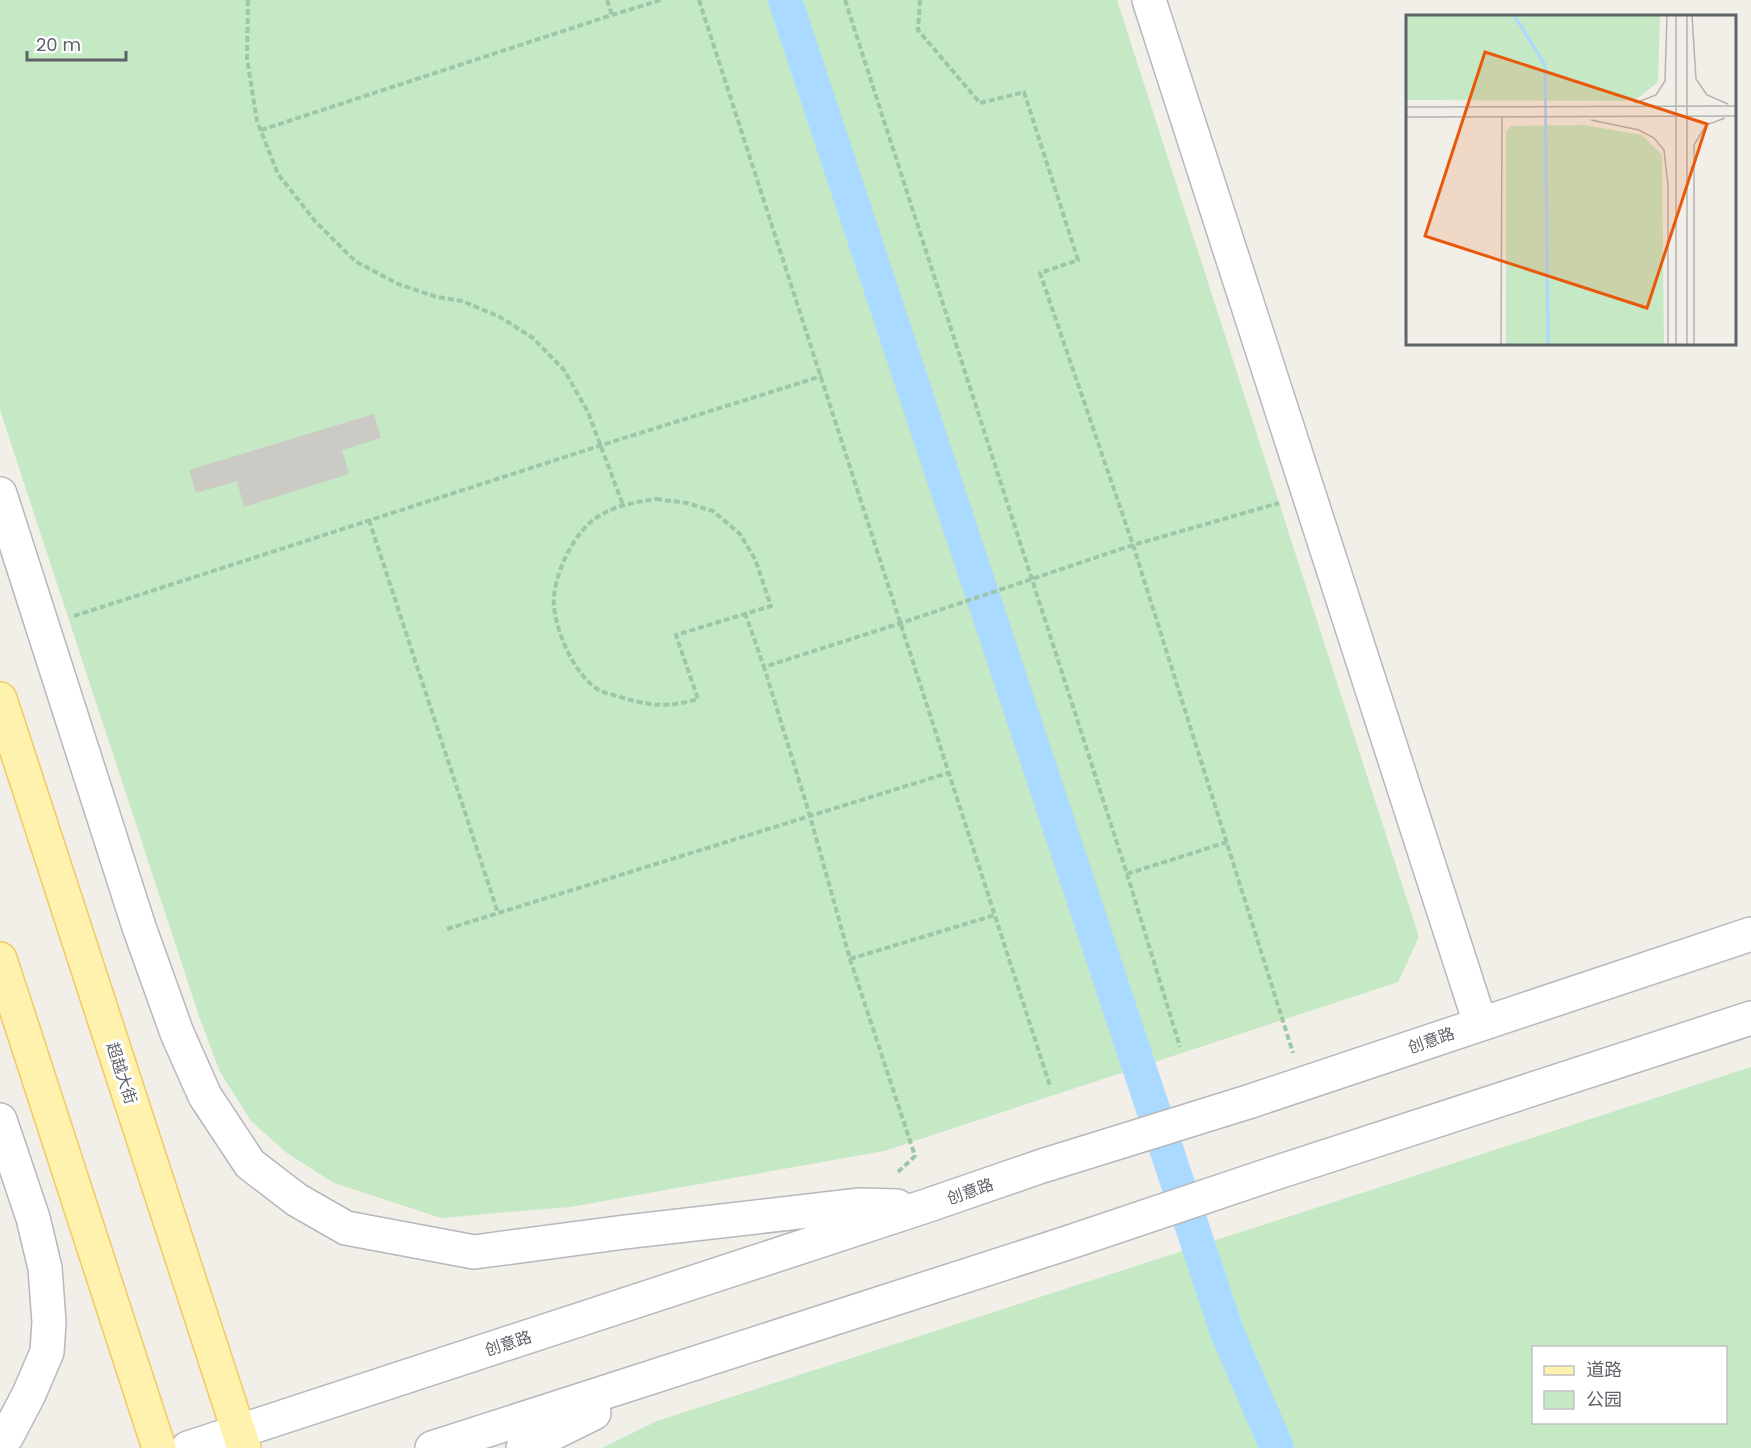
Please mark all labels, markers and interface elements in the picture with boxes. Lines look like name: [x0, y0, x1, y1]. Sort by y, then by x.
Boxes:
inset map: [1406, 15, 1736, 345]
scale bar: [27, 24, 126, 62]
text: 20 m: [36, 32, 81, 57]
street label: 创意路: [1405, 1022, 1458, 1059]
street label: 超越大街: [101, 1039, 142, 1107]
street label: 创意路: [944, 1173, 997, 1210]
street label: 创意路: [482, 1325, 535, 1362]
legend: [1532, 1346, 1727, 1424]
text: 道路: [1586, 1357, 1622, 1382]
text: 公园: [1586, 1387, 1622, 1412]

